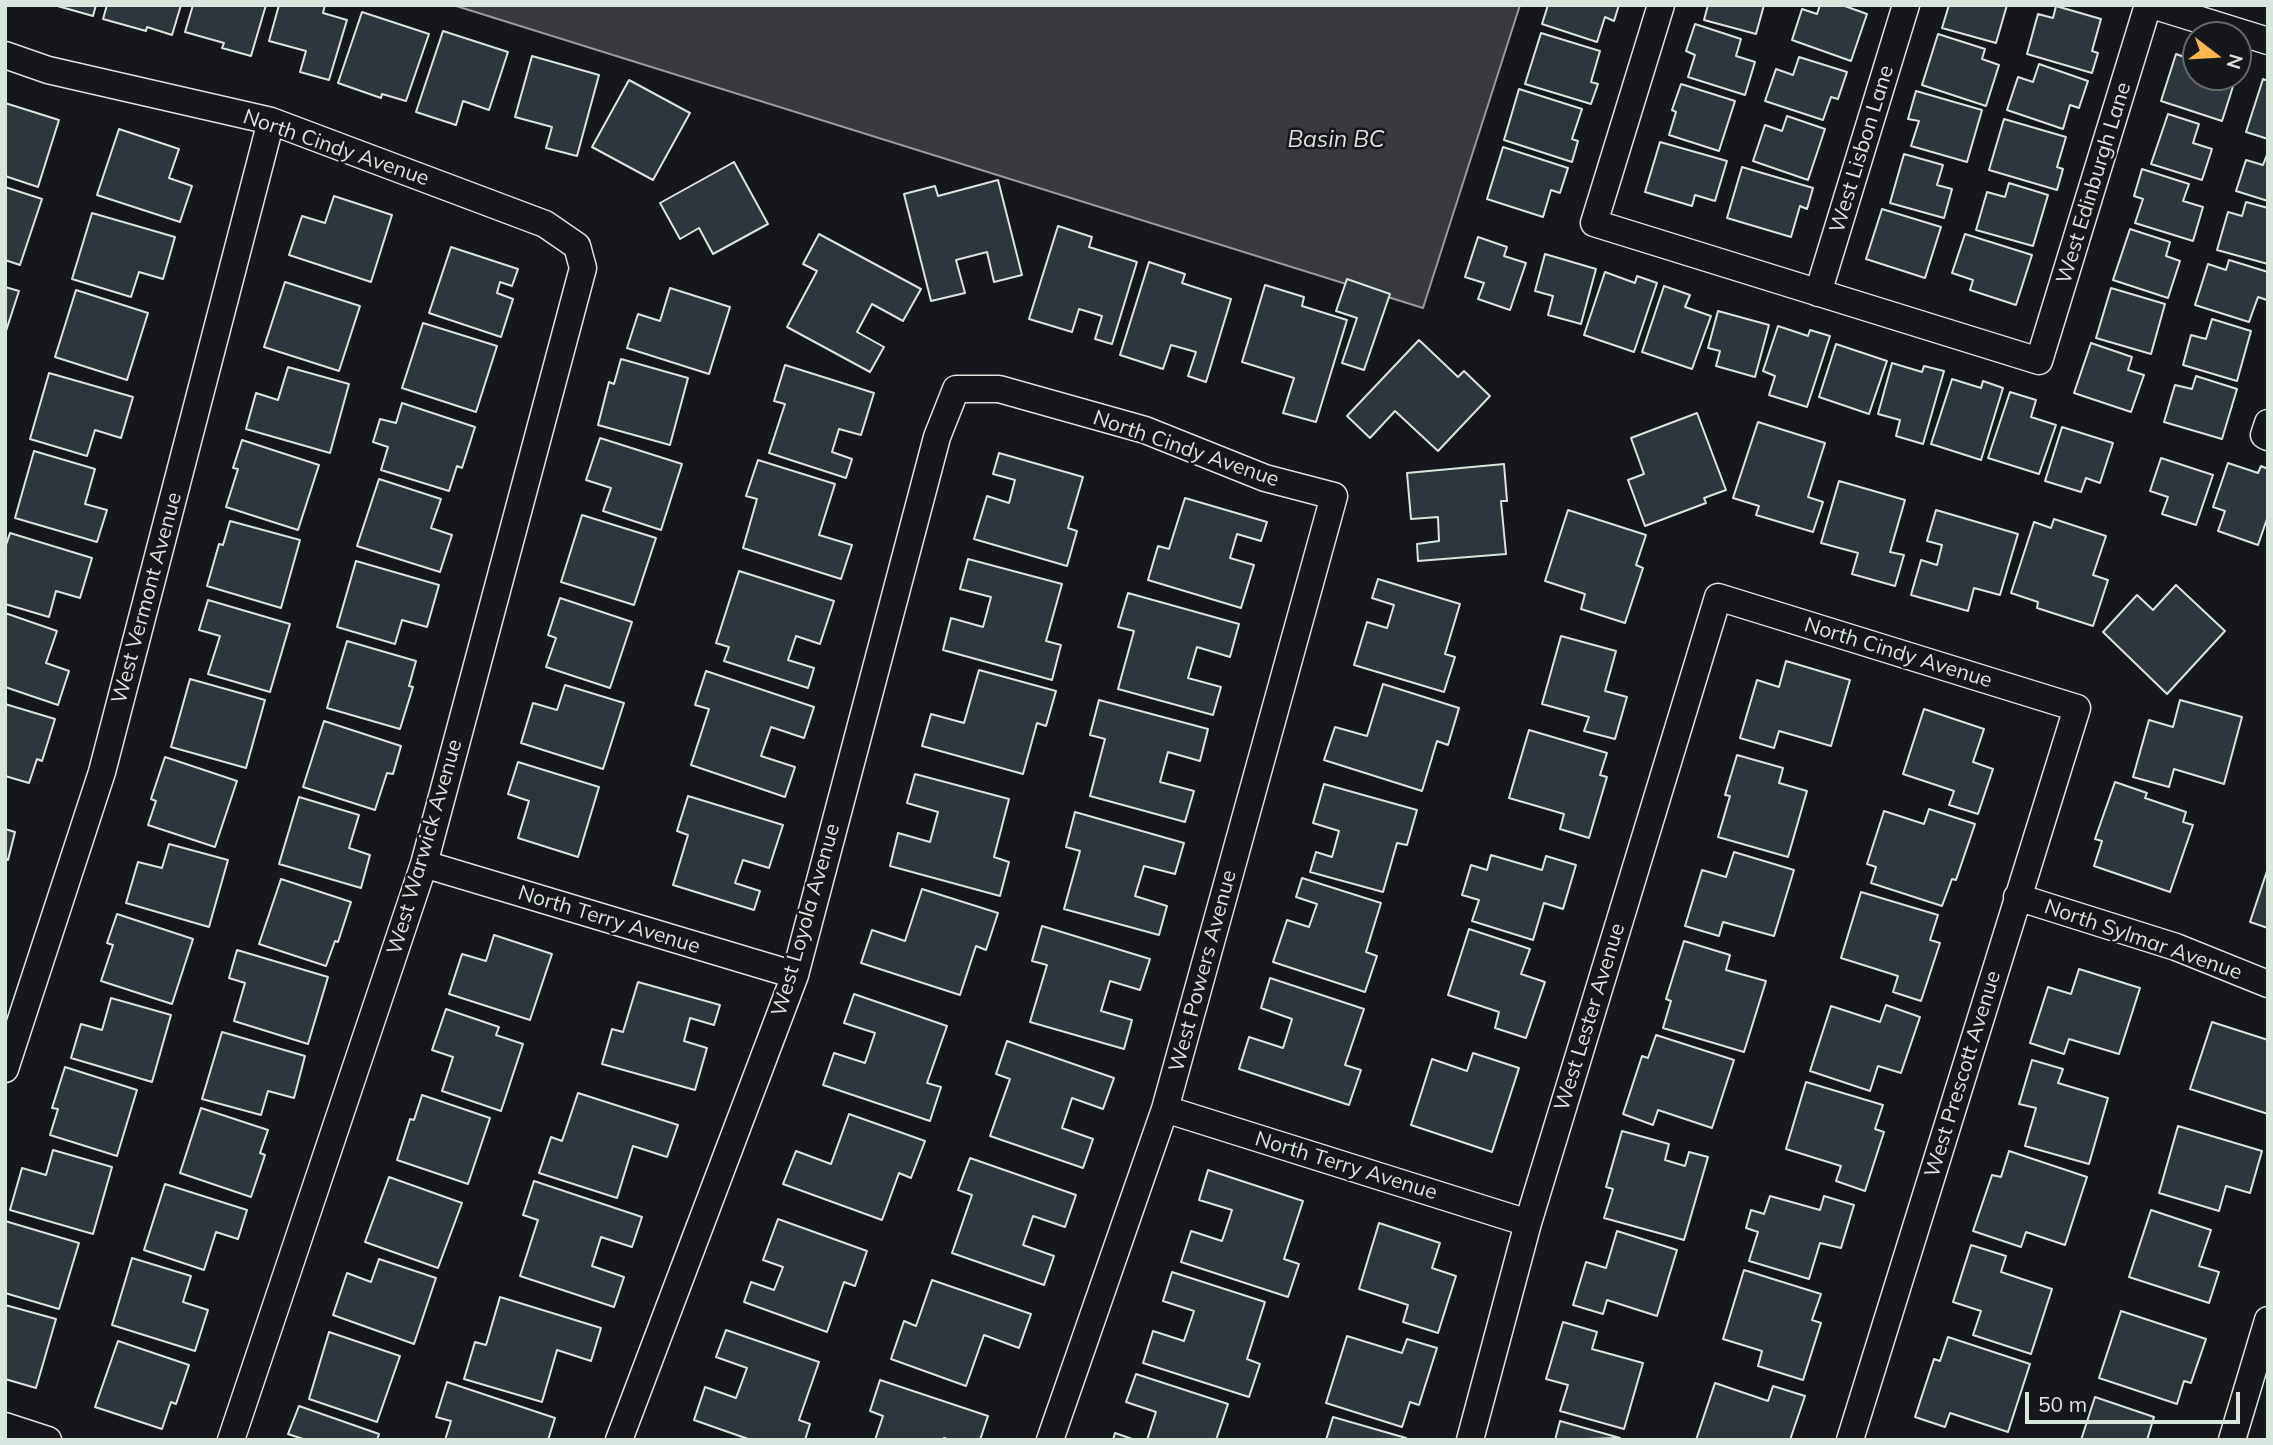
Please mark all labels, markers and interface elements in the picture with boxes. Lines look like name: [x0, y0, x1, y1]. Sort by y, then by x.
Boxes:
north arrow: [2182, 21, 2252, 91]
text: N: [2222, 51, 2249, 72]
street label: West Lisbon Lane: [1825, 62, 1899, 236]
street label: West Edinburgh Lane: [2051, 79, 2137, 287]
street label: North Cindy Avenue: [240, 104, 432, 192]
water label: Basin BC: [1287, 126, 1385, 154]
street label: North Cindy Avenue: [1090, 405, 1282, 493]
street label: West Vermont Avenue: [107, 490, 187, 706]
street label: North Cindy Avenue: [1801, 612, 1995, 694]
street label: West Warwick Avenue: [382, 736, 468, 958]
street label: West Loyola Avenue: [766, 821, 846, 1019]
street label: West Powers Avenue: [1164, 867, 1242, 1075]
street label: North Terry Avenue: [515, 880, 703, 960]
street label: North Sylmar Avenue: [2041, 894, 2245, 986]
street label: West Lester Avenue: [1549, 920, 1631, 1114]
street label: West Prescott Avenue: [1920, 968, 2006, 1180]
street label: North Terry Avenue: [1252, 1126, 1440, 1206]
scale bar: [2028, 1378, 2243, 1422]
text: 50 m: [2038, 1391, 2087, 1417]

